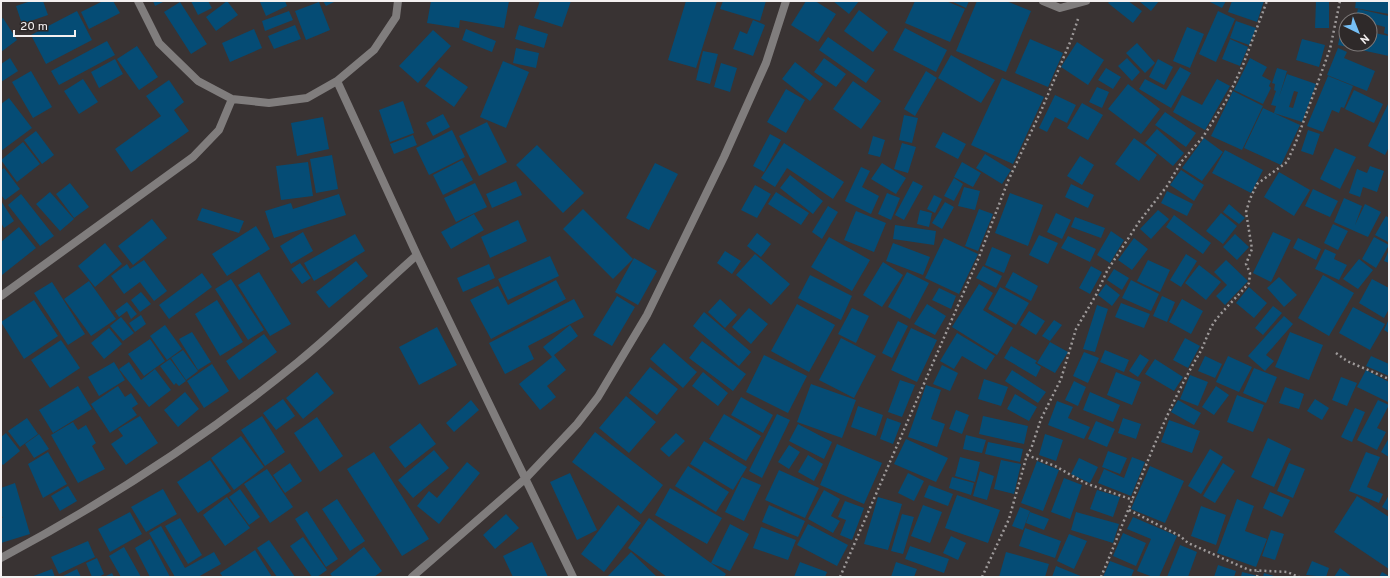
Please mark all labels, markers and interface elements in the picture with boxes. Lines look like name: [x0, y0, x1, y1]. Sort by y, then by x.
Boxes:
scale bar: [14, 12, 75, 38]
north arrow: [1338, 12, 1378, 52]
text: 20 m: [20, 19, 48, 35]
text: N: [1356, 31, 1372, 46]

